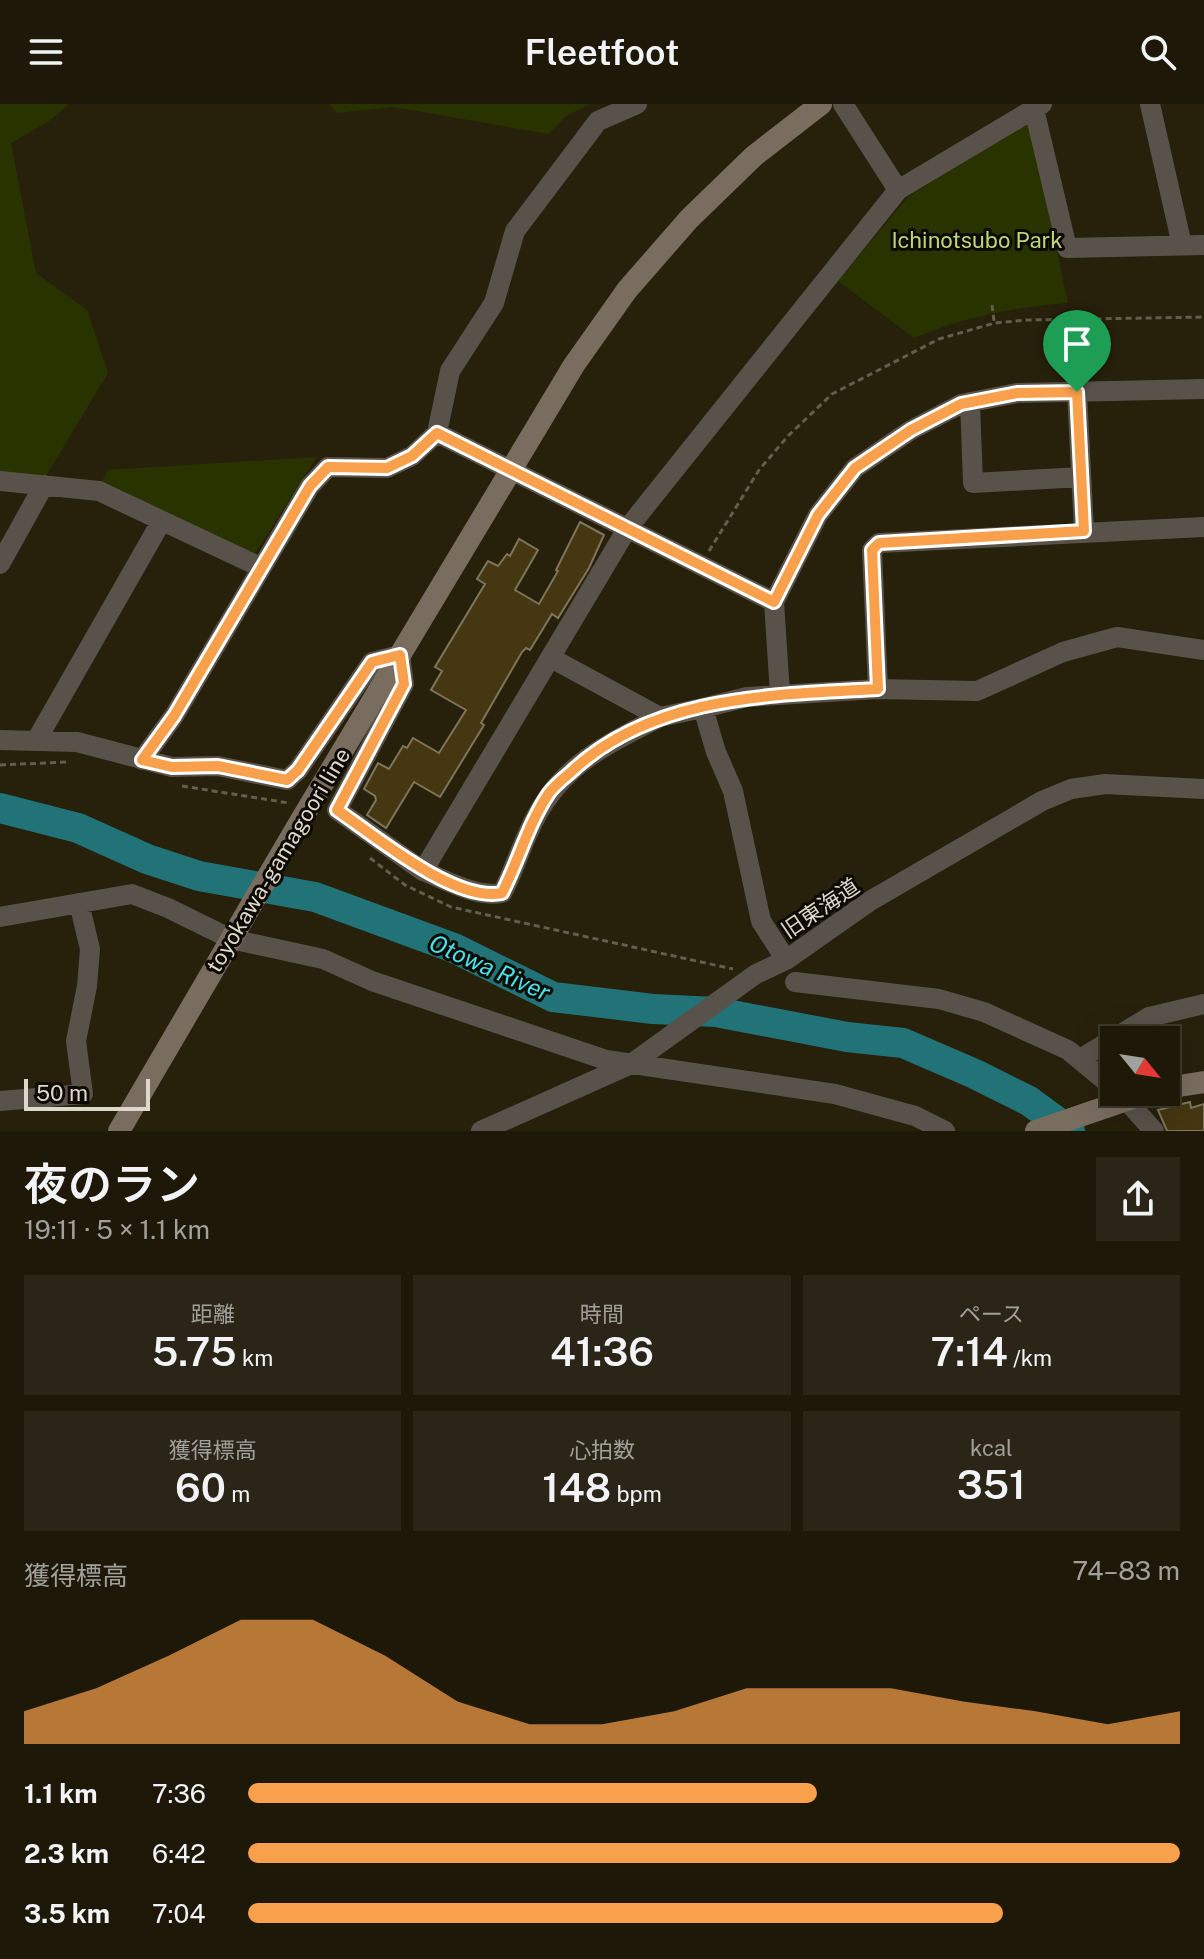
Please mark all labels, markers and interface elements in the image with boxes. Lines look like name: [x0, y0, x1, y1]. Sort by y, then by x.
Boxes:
icon: menu: [24, 30, 68, 74]
icon: search: [1136, 30, 1180, 74]
text: Fleetfoot: [524, 31, 680, 73]
park label: Ichinotsubo Park: [891, 227, 1063, 253]
pin: [1043, 310, 1111, 392]
icon: arrive: [1055, 322, 1099, 366]
street label: toyokawa-gamagoori line: [201, 743, 355, 977]
street label: 旧東海道: [776, 873, 864, 943]
water label: Otowa River: [425, 928, 556, 1006]
north arrow: [1100, 1026, 1180, 1106]
map controls: [1100, 1026, 1180, 1106]
scale bar: [24, 1075, 150, 1111]
text: 50 m: [36, 1080, 88, 1106]
button: share: [1096, 1157, 1180, 1241]
text: 夜のラン: [24, 1158, 200, 1210]
text: 19:11 · 5 × 1.1 km: [24, 1214, 210, 1245]
text: 距離: [191, 1301, 235, 1327]
text: 時間: [580, 1301, 624, 1327]
text: ペース: [959, 1301, 1024, 1327]
text: 5.75: [152, 1328, 237, 1375]
text: 41:36: [550, 1328, 654, 1375]
text: 7:14: [931, 1328, 1008, 1375]
text: km: [237, 1345, 273, 1371]
text: /km: [1008, 1345, 1052, 1371]
text: kcal: [970, 1435, 1013, 1461]
text: 獲得標高: [169, 1437, 257, 1463]
text: 心拍数: [569, 1437, 635, 1463]
text: 351: [957, 1461, 1026, 1508]
text: 60: [175, 1464, 226, 1511]
text: 148: [542, 1464, 611, 1511]
text: m: [226, 1481, 250, 1507]
text: bpm: [611, 1481, 662, 1507]
text: 74–83 m: [1072, 1555, 1180, 1586]
text: 獲得標高: [24, 1560, 128, 1591]
text: 1.1 km: [24, 1778, 97, 1809]
text: 7:36: [152, 1778, 206, 1809]
text: 2.3 km: [24, 1838, 109, 1869]
text: 6:42: [152, 1838, 206, 1869]
text: 3.5 km: [24, 1898, 110, 1929]
text: 7:04: [152, 1898, 206, 1929]

